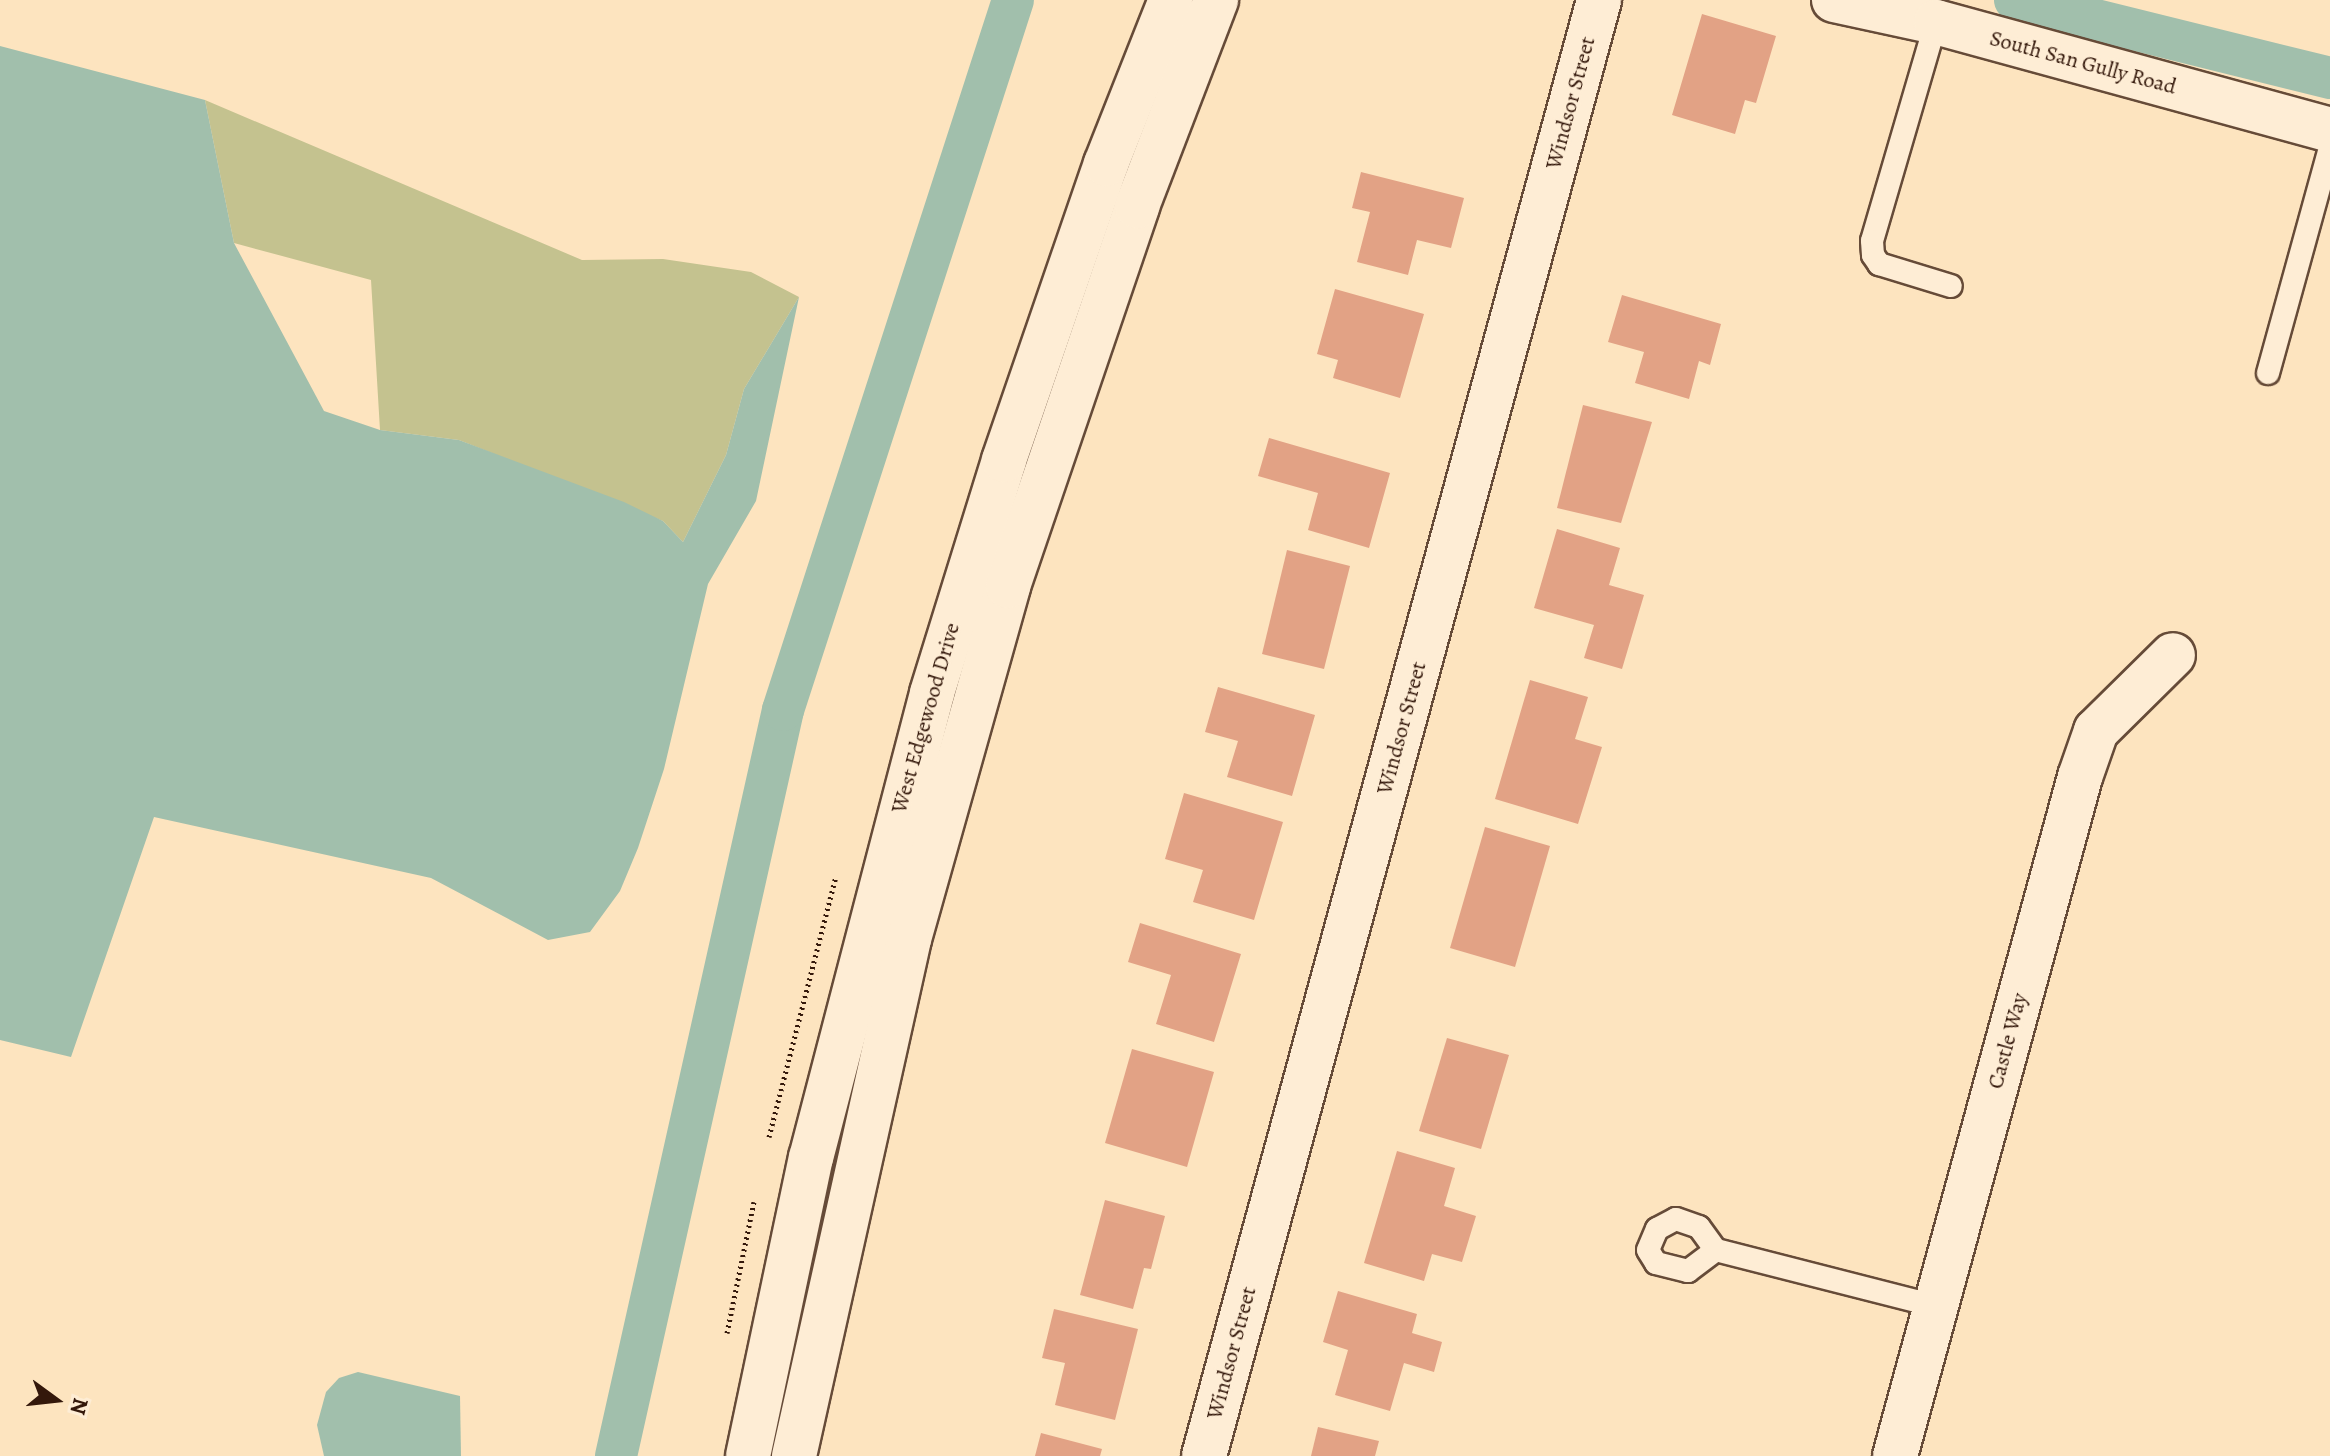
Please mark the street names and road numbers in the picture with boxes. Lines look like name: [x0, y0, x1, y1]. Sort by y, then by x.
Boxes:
street label: South San Gully Road: [1987, 25, 2179, 101]
street label: Windsor Street: [1541, 34, 1601, 172]
street label: West Edgewood Drive: [886, 620, 966, 816]
street label: Windsor Street: [1372, 659, 1432, 797]
street label: Castle Way: [1983, 990, 2033, 1092]
street label: Windsor Street: [1202, 1284, 1262, 1422]

